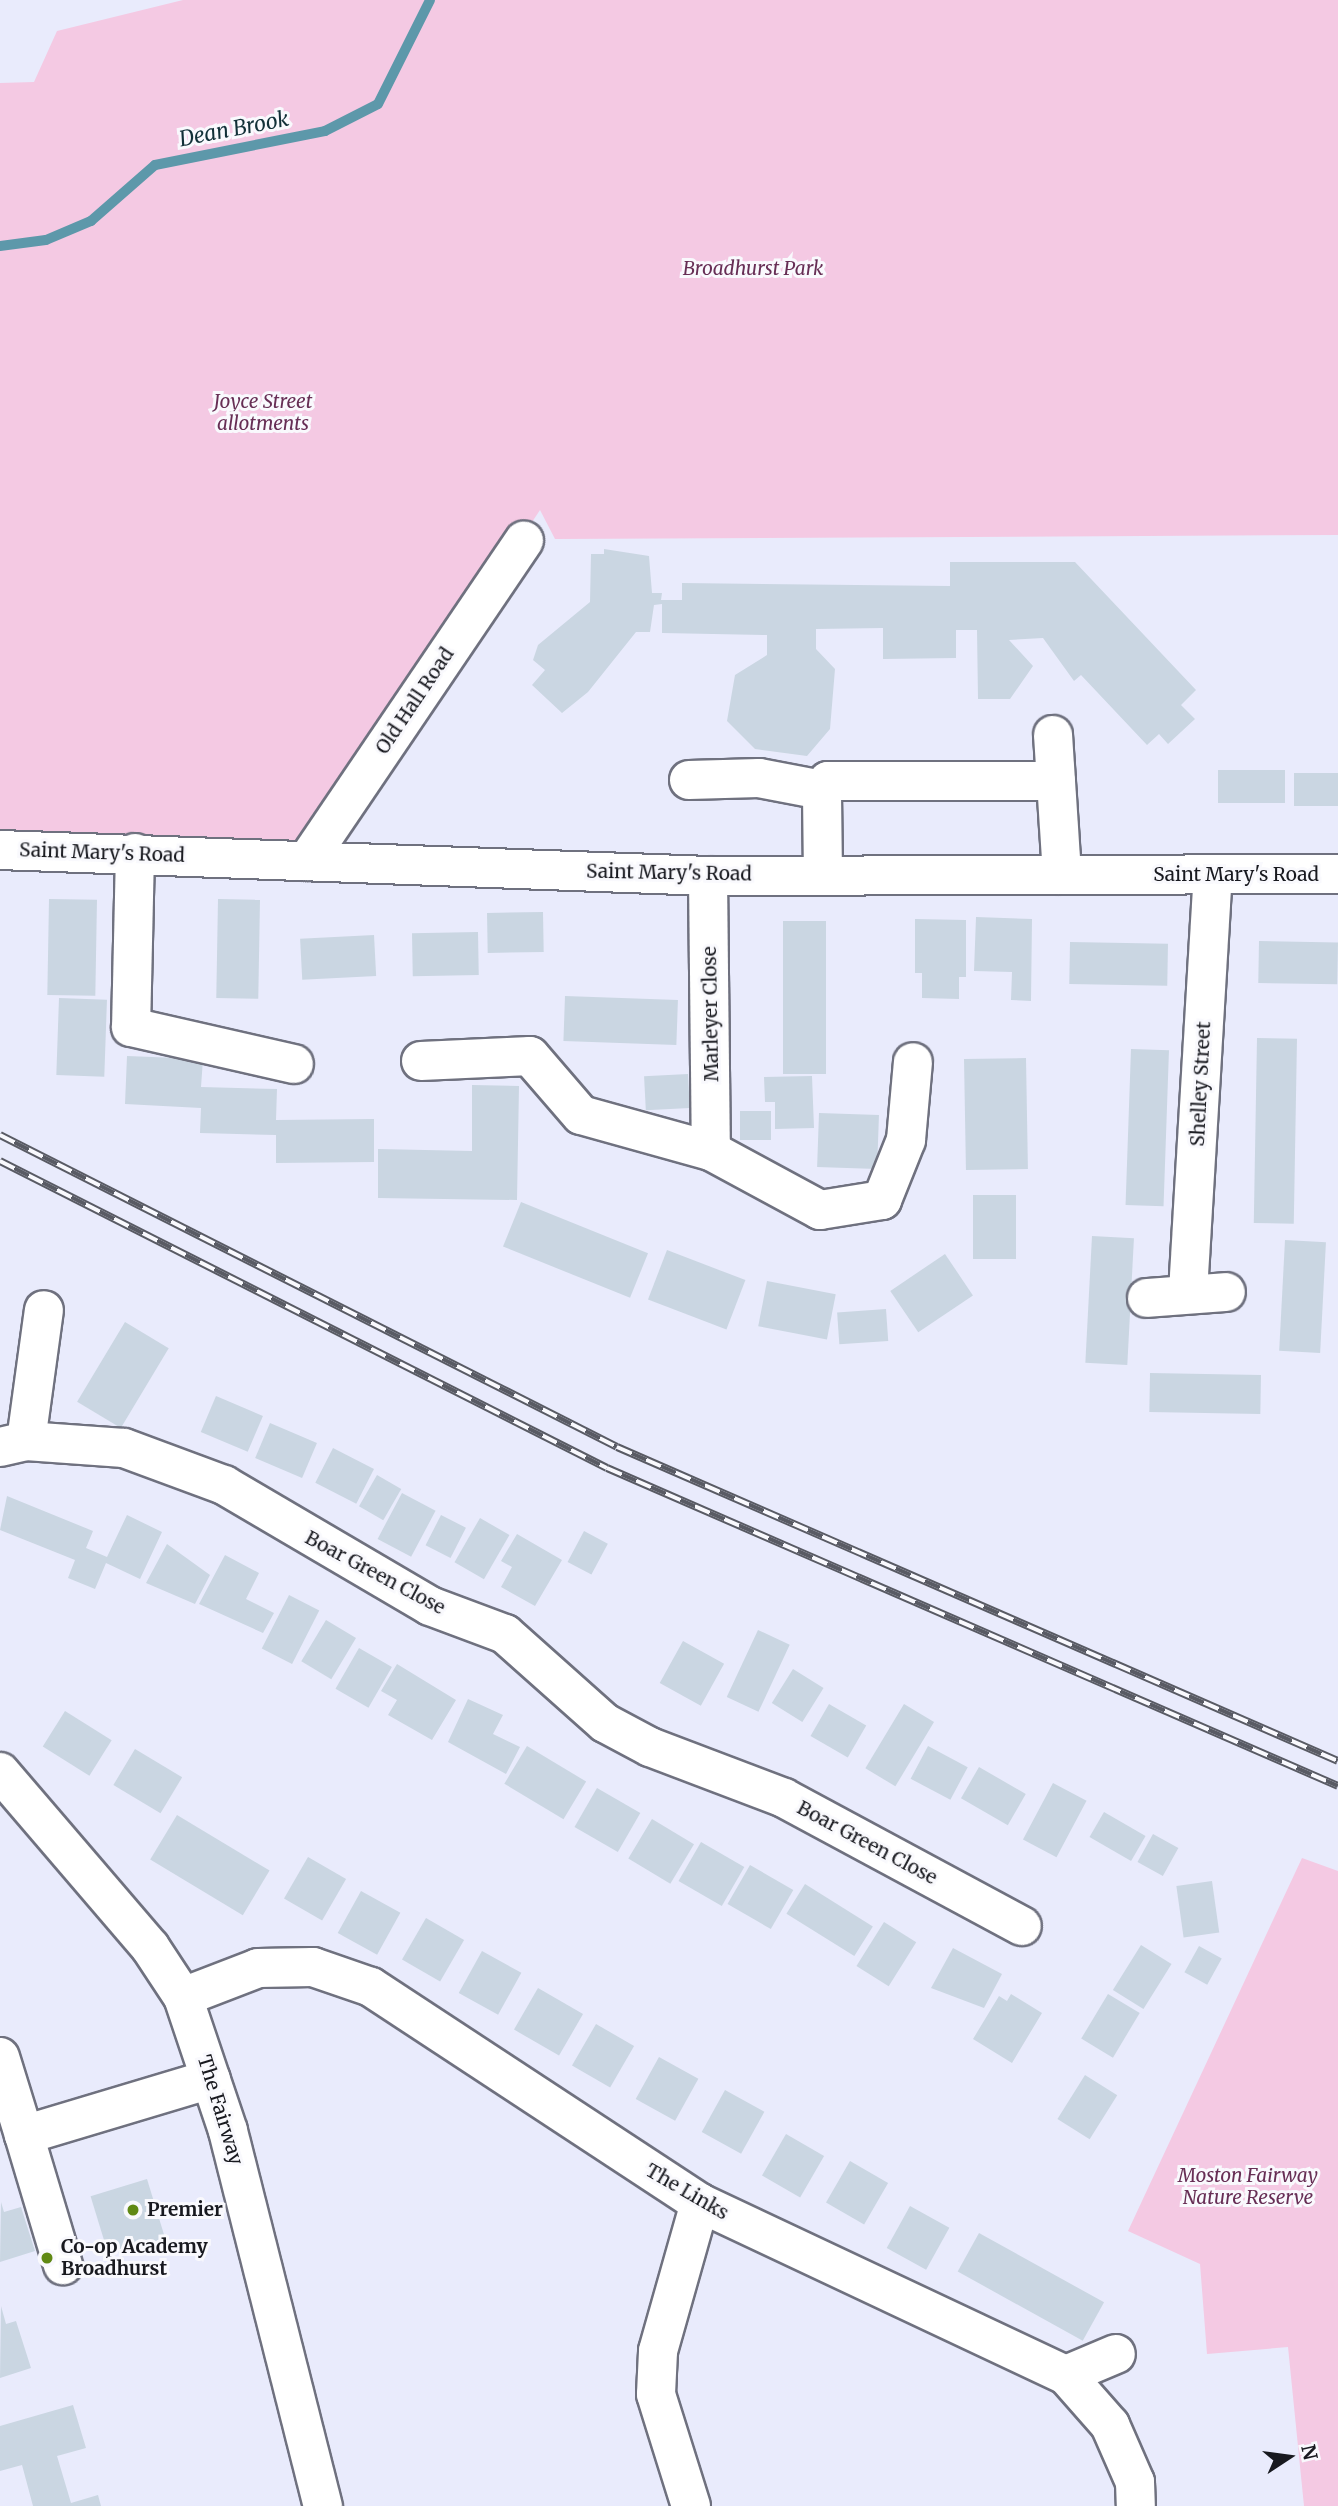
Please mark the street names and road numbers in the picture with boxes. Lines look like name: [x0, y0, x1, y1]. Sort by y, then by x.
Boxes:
street label: Old Hall Road: [371, 644, 459, 758]
street label: Saint Mary's Road: [19, 839, 185, 867]
street label: Saint Mary's Road: [586, 860, 752, 886]
street label: Saint Mary's Road: [1153, 864, 1319, 886]
street label: Marleyer Close: [698, 946, 724, 1082]
street label: Shelley Street: [1186, 1021, 1216, 1147]
street label: Boar Green Close: [301, 1526, 449, 1620]
street label: Boar Green Close: [793, 1796, 941, 1890]
street label: The Fairway: [193, 2052, 247, 2168]
street label: The Links: [642, 2159, 732, 2225]

